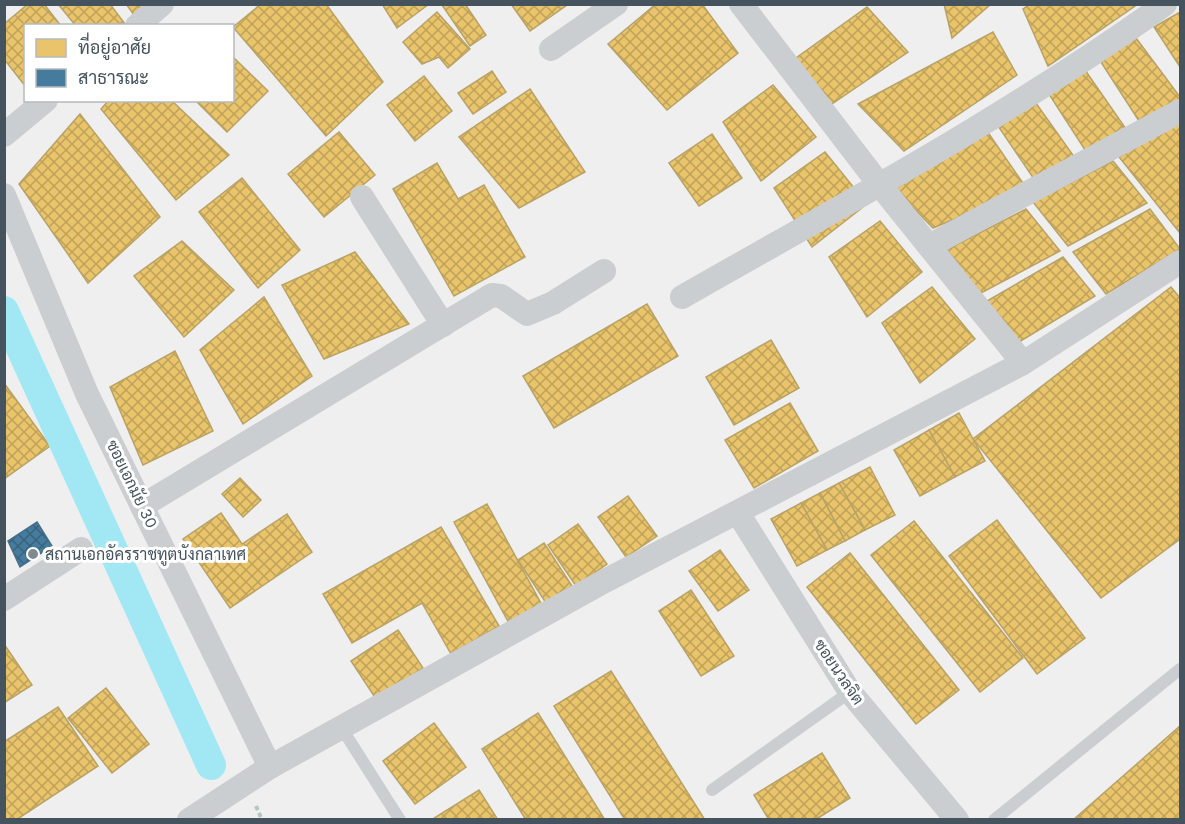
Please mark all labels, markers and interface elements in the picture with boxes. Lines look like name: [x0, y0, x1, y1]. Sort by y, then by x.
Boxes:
legend: [24, 24, 234, 102]
text: ที่อยู่อาศัย: [78, 32, 151, 61]
text: สาธารณะ: [78, 67, 149, 88]
street label: ซอยเอกมัย 30: [102, 436, 162, 531]
place label: สถานเอกอัครราชทูตบังกลาเทศ: [45, 544, 246, 566]
marker: สถานเอกอัครราชทูตบังกลาเทศ: [26, 547, 40, 561]
street label: ซอยนวลจิต: [810, 636, 868, 708]

